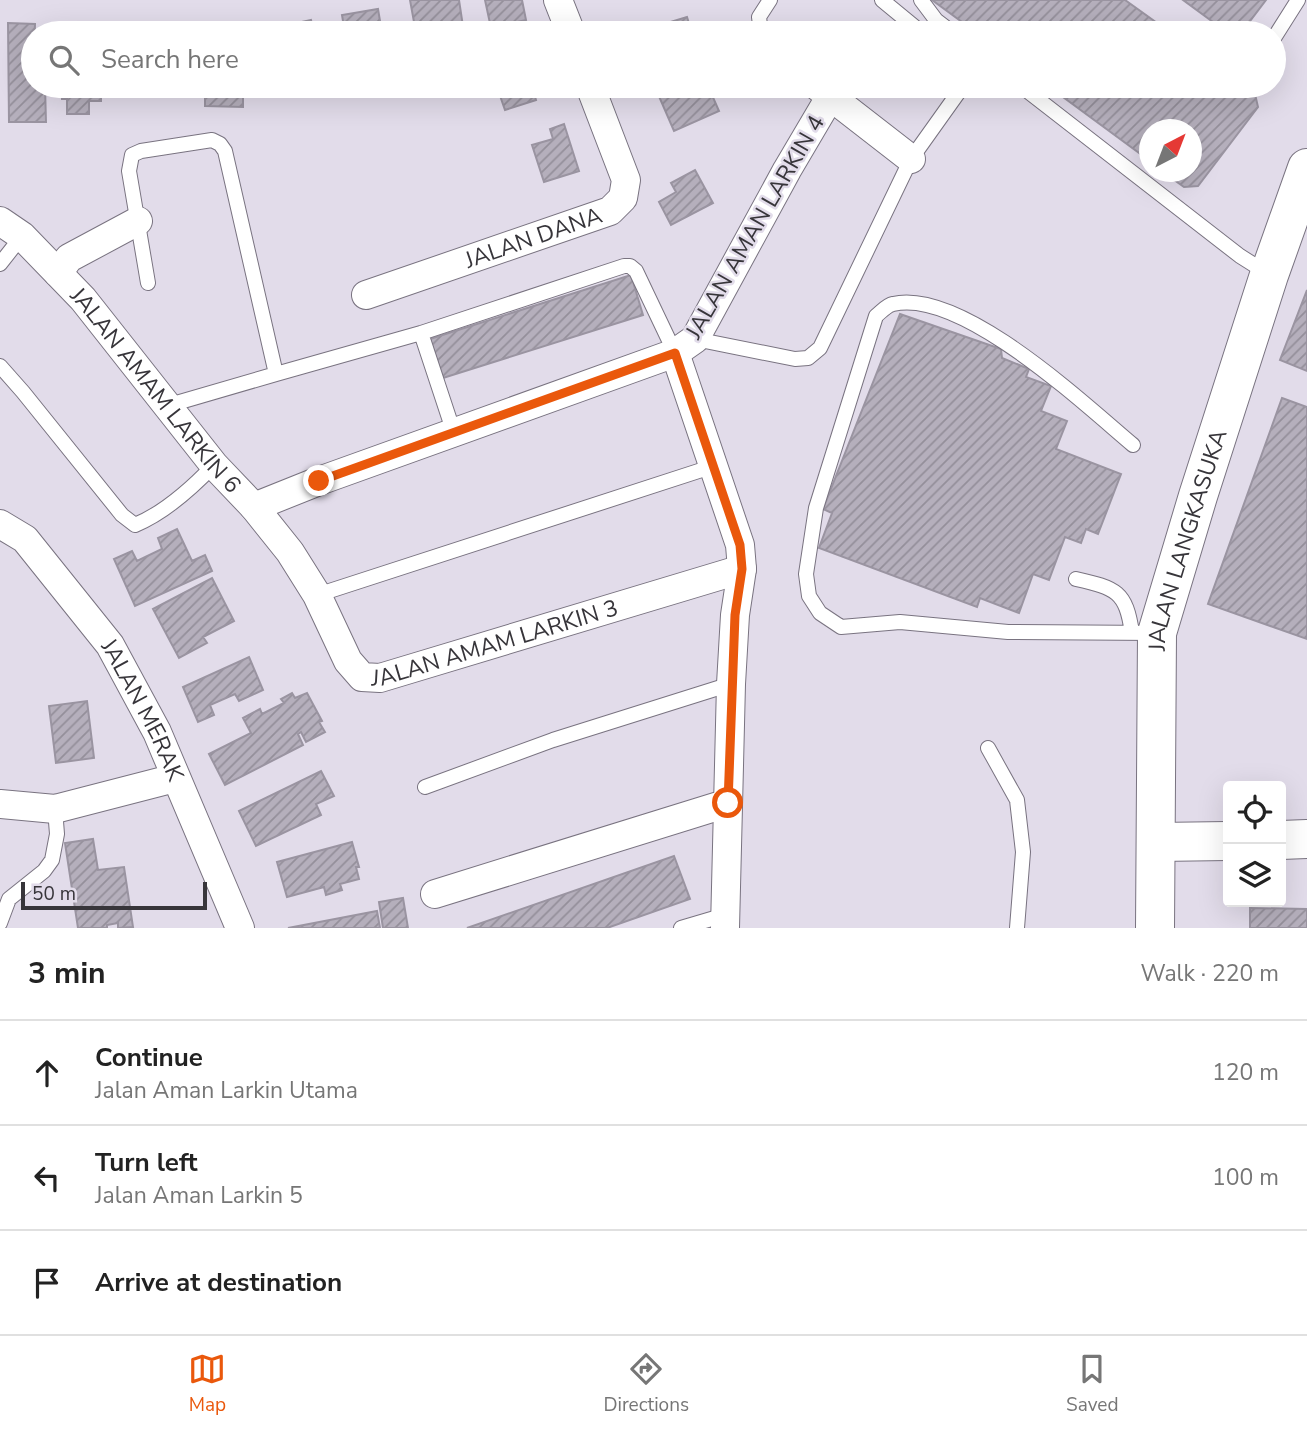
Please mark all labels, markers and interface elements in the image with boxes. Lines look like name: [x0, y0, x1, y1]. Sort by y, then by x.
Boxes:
search box: [21, 21, 1286, 98]
icon: search: [45, 41, 83, 79]
text: Search here: [101, 42, 239, 77]
street label: JALAN AMAN LARKIN 4: [678, 110, 832, 345]
north arrow: [1139, 119, 1202, 182]
street label: JALAN DANA: [460, 199, 606, 276]
street label: JALAN AMAM LARKIN 6: [63, 279, 248, 500]
street label: JALAN LANGKASUKA: [1141, 425, 1234, 652]
route end: [303, 465, 334, 496]
street label: JALAN AMAM LARKIN 3: [370, 592, 622, 693]
street label: JALAN MERAK: [94, 631, 192, 786]
map controls: [1223, 781, 1286, 907]
button: locate: [1223, 781, 1286, 844]
route start: [712, 787, 743, 818]
button: layers: [1223, 844, 1286, 907]
scale bar: [21, 879, 206, 911]
text: 50 m: [32, 881, 76, 907]
text: 3 min: [28, 953, 106, 994]
text: Walk · 220 m: [1140, 958, 1279, 989]
text: Continue: [95, 1040, 203, 1075]
icon: ahead: [28, 1054, 66, 1092]
text: 120 m: [1212, 1057, 1279, 1088]
text: Jalan Aman Larkin Utama: [95, 1075, 358, 1106]
text: Turn left: [95, 1145, 198, 1180]
icon: left: [28, 1159, 66, 1197]
text: 100 m: [1212, 1162, 1279, 1193]
text: Jalan Aman Larkin 5: [95, 1180, 303, 1211]
icon: arrive: [28, 1264, 66, 1302]
text: Arrive at destination: [95, 1265, 342, 1300]
tab: Map: [188, 1350, 226, 1418]
tab: Directions: [603, 1350, 689, 1418]
tab: Saved: [1066, 1350, 1119, 1418]

